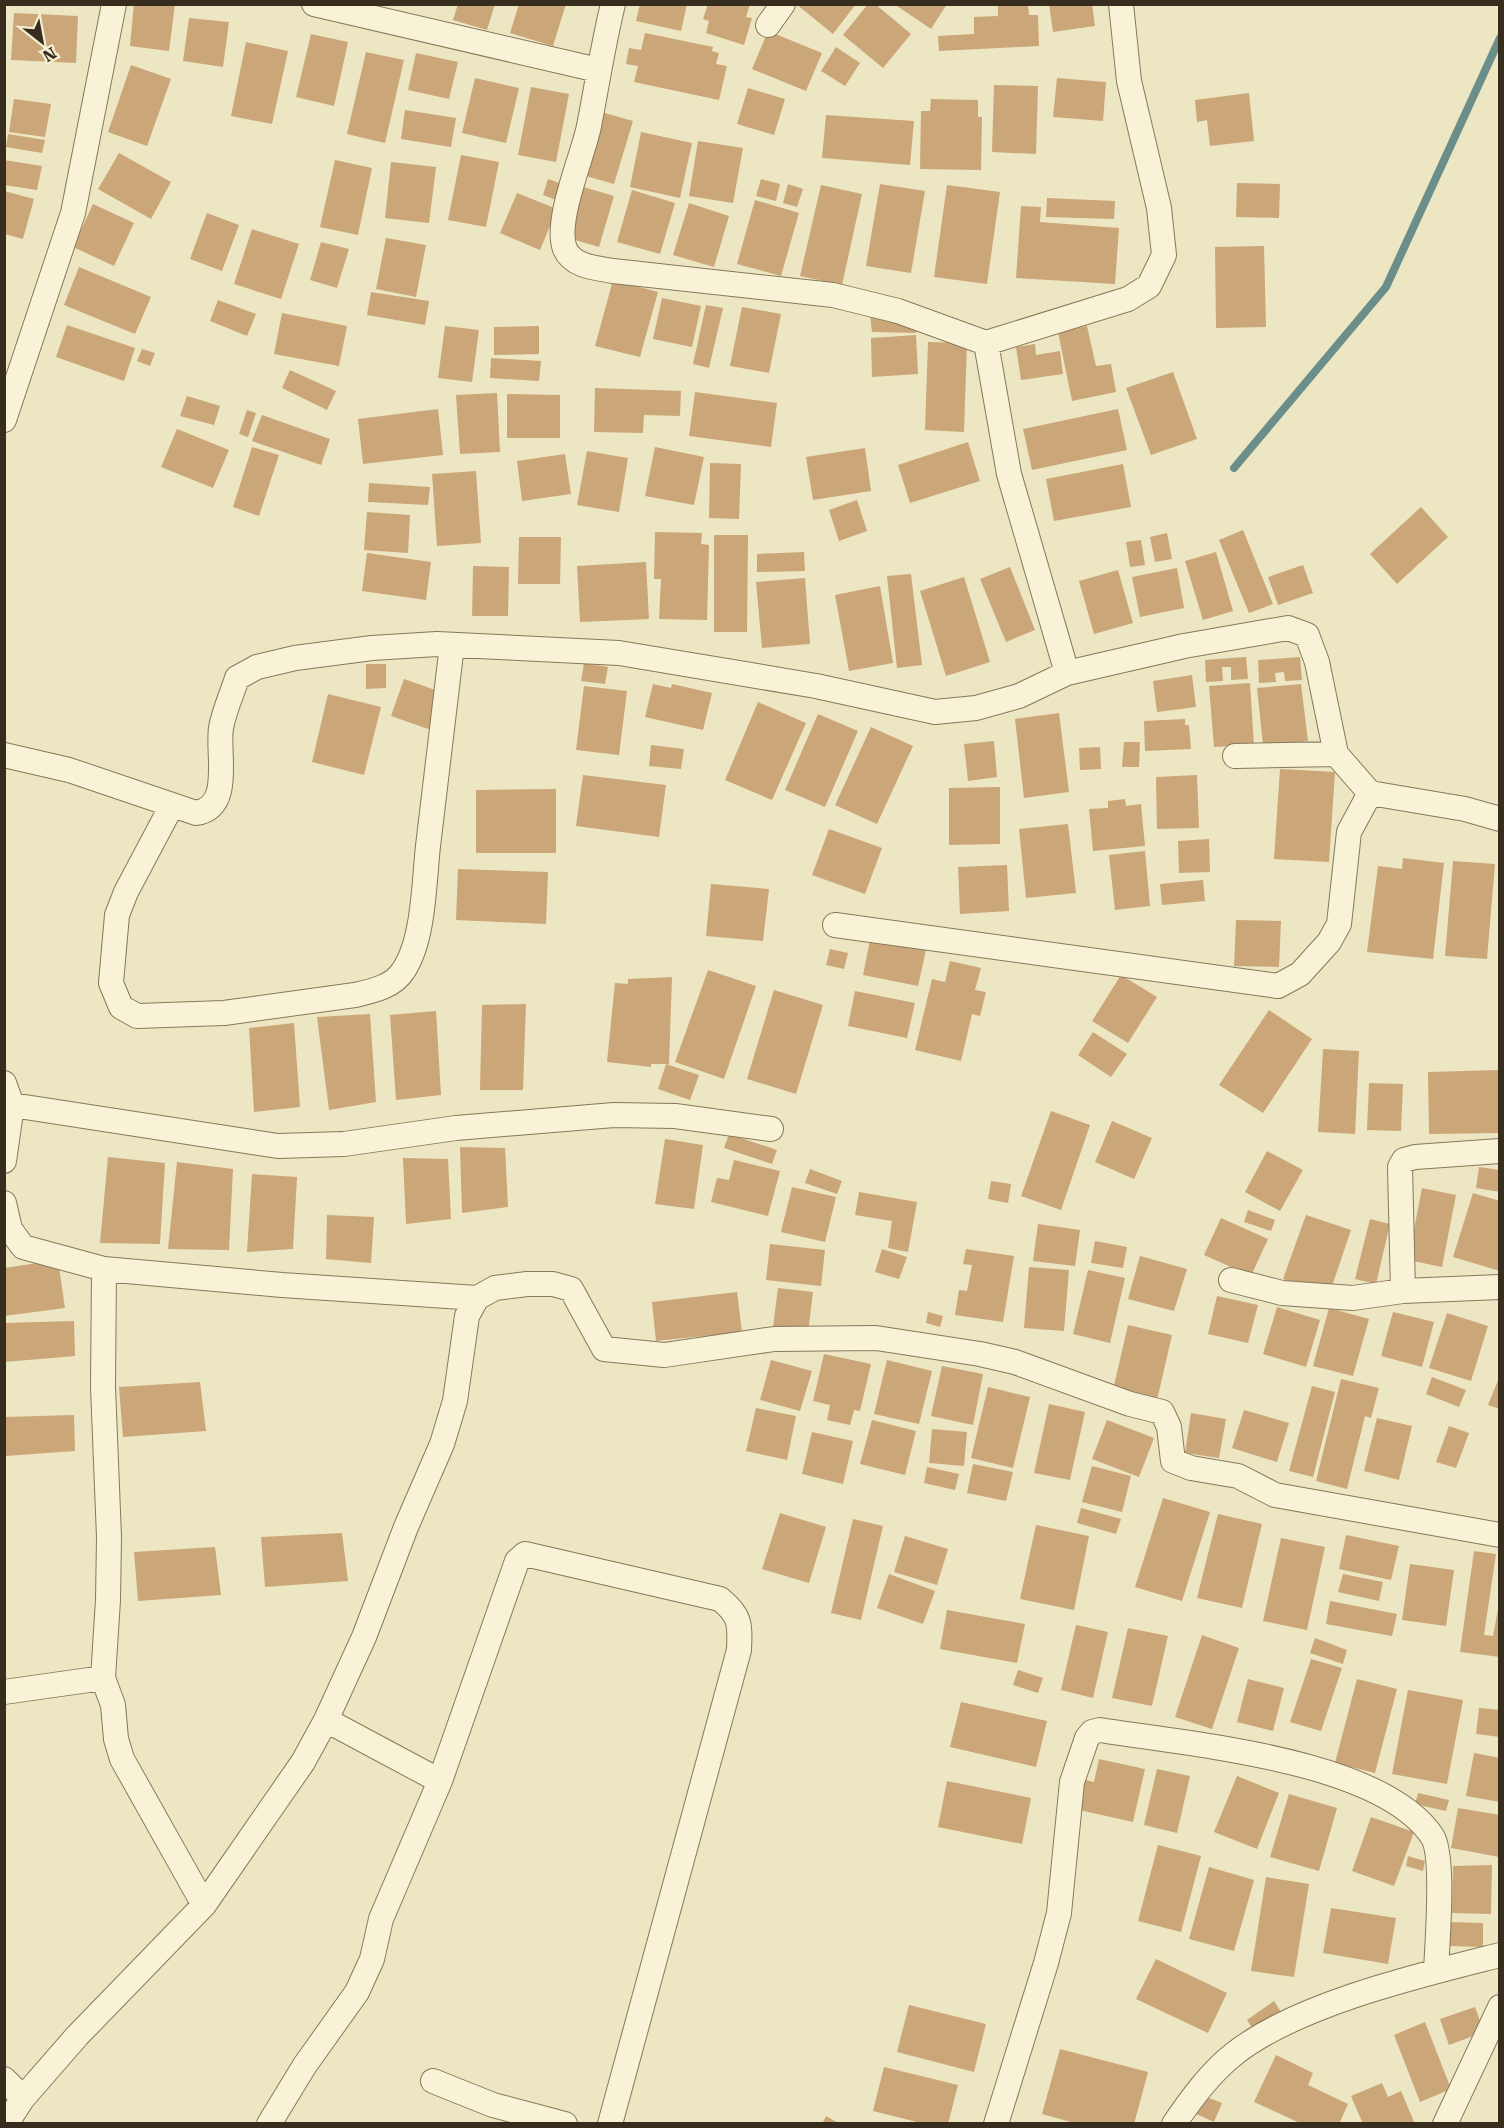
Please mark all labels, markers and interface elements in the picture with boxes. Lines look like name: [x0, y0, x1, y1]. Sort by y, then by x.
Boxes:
north arrow: [12, 12, 72, 72]
text: N: [39, 43, 60, 66]

